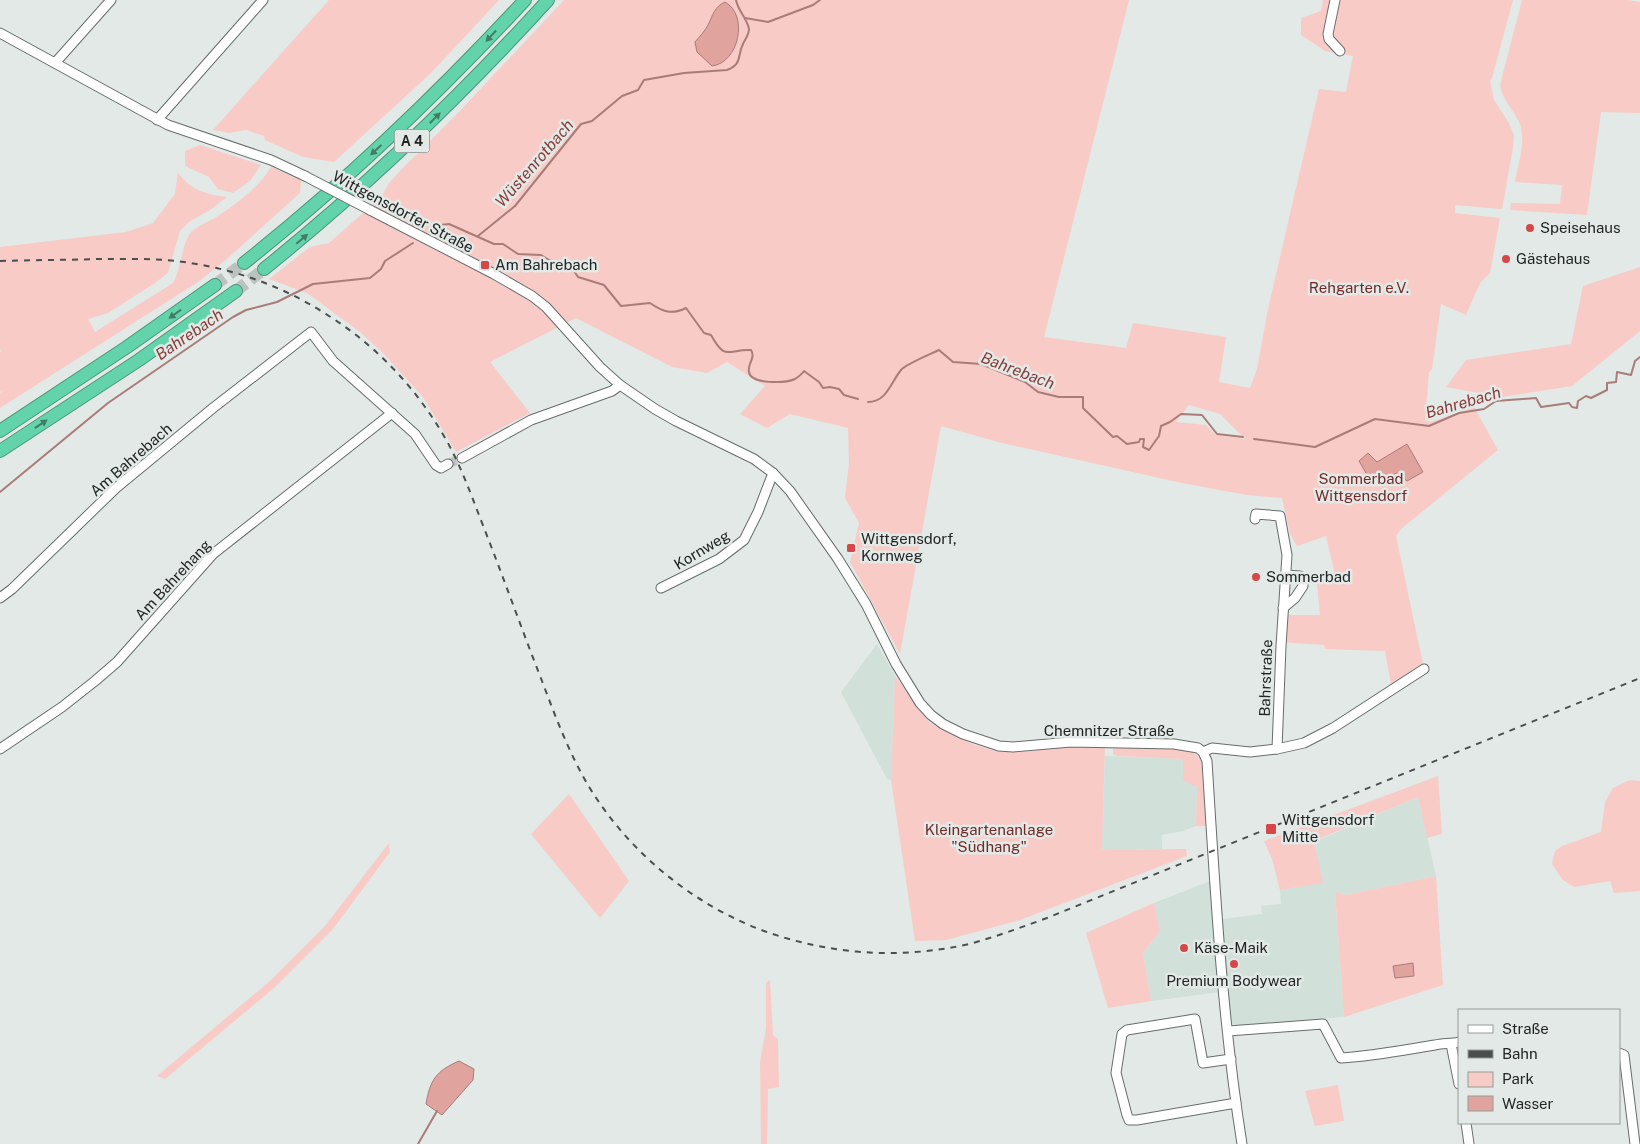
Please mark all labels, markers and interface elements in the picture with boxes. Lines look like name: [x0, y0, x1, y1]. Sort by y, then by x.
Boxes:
one-way arrow: [485, 29, 497, 41]
one-way arrow: [429, 112, 441, 124]
water label: Wüstenrotbach: [491, 116, 578, 211]
road number: A 4: [394, 130, 430, 152]
one-way arrow: [370, 144, 382, 156]
street label: Wittgensdorfer Straße: [330, 167, 477, 256]
place label: Speisehaus: [1540, 219, 1621, 236]
marker: Speisehaus: [1524, 222, 1536, 234]
one-way arrow: [295, 233, 308, 244]
place label: Gästehaus: [1516, 250, 1590, 267]
marker: Gästehaus: [1500, 253, 1512, 265]
place label: Am Bahrebach: [495, 256, 597, 273]
marker: Am Bahrebach: [479, 259, 491, 271]
park label: Rehgarten e.V.: [1309, 279, 1409, 296]
water label: Bahrebach: [152, 305, 227, 364]
one-way arrow: [168, 309, 182, 319]
water label: Bahrebach: [978, 348, 1057, 393]
water label: Bahrebach: [1423, 383, 1503, 422]
one-way arrow: [34, 420, 48, 429]
street label: Am Bahrebach: [86, 420, 175, 500]
park label: Sommerbad Wittgensdorf: [1315, 470, 1407, 504]
street label: Kornweg: [671, 526, 733, 573]
place label: Wittgensdorf, Kornweg: [861, 530, 957, 564]
street label: Am Bahrehang: [131, 536, 214, 623]
marker: Wittgensdorf, Kornweg: [845, 542, 857, 554]
place label: Sommerbad: [1266, 568, 1351, 585]
marker: Sommerbad: [1250, 571, 1262, 583]
street label: Bahrstraße: [1256, 639, 1275, 717]
street label: Chemnitzer Straße: [1044, 722, 1174, 739]
place label: Wittgensdorf Mitte: [1282, 811, 1374, 845]
park label: Kleingartenanlage "Südhang": [925, 821, 1053, 855]
marker: Wittgensdorf Mitte: [1264, 822, 1278, 836]
place label: Käse-Maik: [1194, 939, 1268, 956]
marker: Käse-Maik: [1178, 942, 1190, 954]
marker: Premium Bodywear: [1228, 958, 1240, 970]
place label: Premium Bodywear: [1166, 972, 1302, 989]
legend: [1458, 1009, 1620, 1124]
text: Straße: [1502, 1020, 1549, 1037]
text: Bahn: [1502, 1045, 1538, 1062]
text: Park: [1502, 1070, 1534, 1087]
text: Wasser: [1502, 1095, 1554, 1112]

